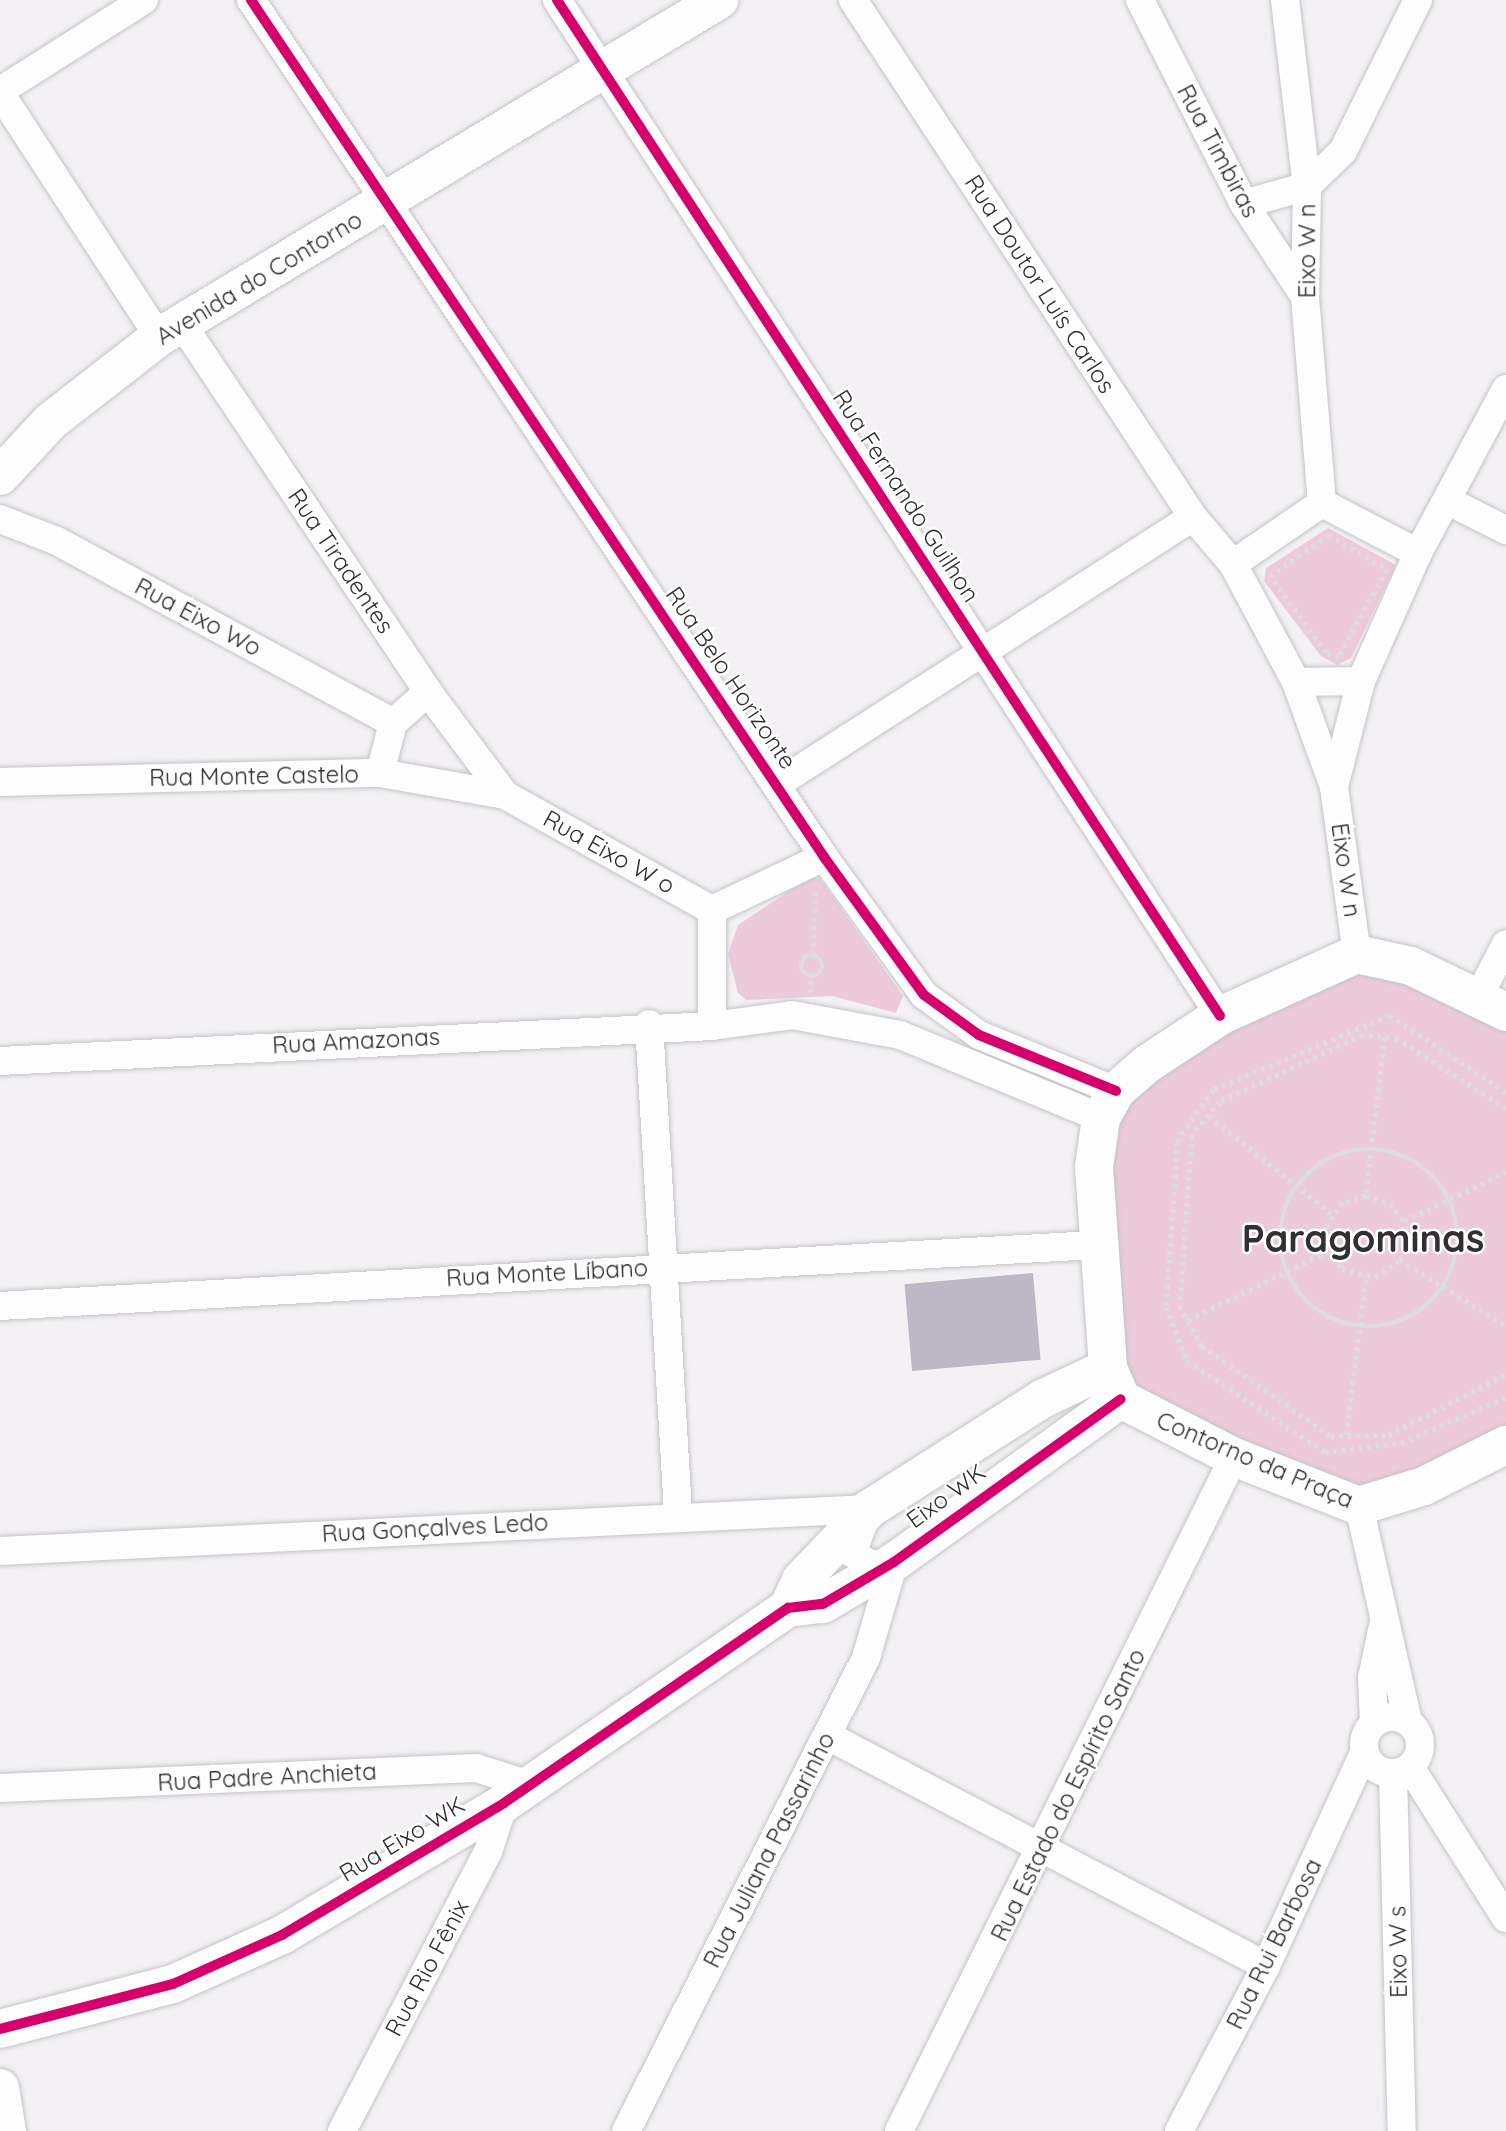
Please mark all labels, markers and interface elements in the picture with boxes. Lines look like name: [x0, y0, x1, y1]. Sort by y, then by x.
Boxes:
street label: Rua Timbiras: [1171, 80, 1265, 222]
street label: Rua Doutor Luís Carlos: [959, 169, 1121, 399]
street label: Eixo W n: [1293, 204, 1321, 298]
street label: Avenida do Contorno: [151, 205, 367, 351]
street label: Rua Fernando Guilhon: [827, 384, 985, 608]
street label: Rua Tiradentes: [282, 483, 400, 639]
street label: Rua Eixo Wo: [130, 572, 266, 662]
street label: Rua Belo Horizonte: [659, 581, 803, 775]
street label: Rua Monte Castelo: [149, 760, 359, 792]
street label: Rua Eixo W o: [538, 804, 680, 900]
street label: Eixo W n: [1325, 821, 1367, 919]
street label: Rua Amazonas: [271, 1022, 441, 1060]
district label: Paragominas: [1242, 1216, 1484, 1262]
street label: Rua Monte Líbano: [445, 1253, 649, 1293]
street label: Contorno da Praça: [1152, 1405, 1358, 1515]
street label: Eixo WK: [901, 1458, 991, 1534]
street label: Rua Gonçalves Ledo: [321, 1508, 549, 1548]
street label: Rua Estado do Espírito Santo: [985, 1644, 1151, 1946]
street label: Rua Juliana Passarinho: [697, 1727, 841, 1973]
street label: Rua Padre Anchieta: [157, 1757, 377, 1797]
street label: Rua Eixo WK: [334, 1790, 470, 1888]
street label: Rua Rui Barbosa: [1220, 1854, 1328, 2034]
street label: Rua Rio Fênix: [379, 1895, 475, 2041]
street label: Eixo W s: [1383, 1906, 1413, 1998]

